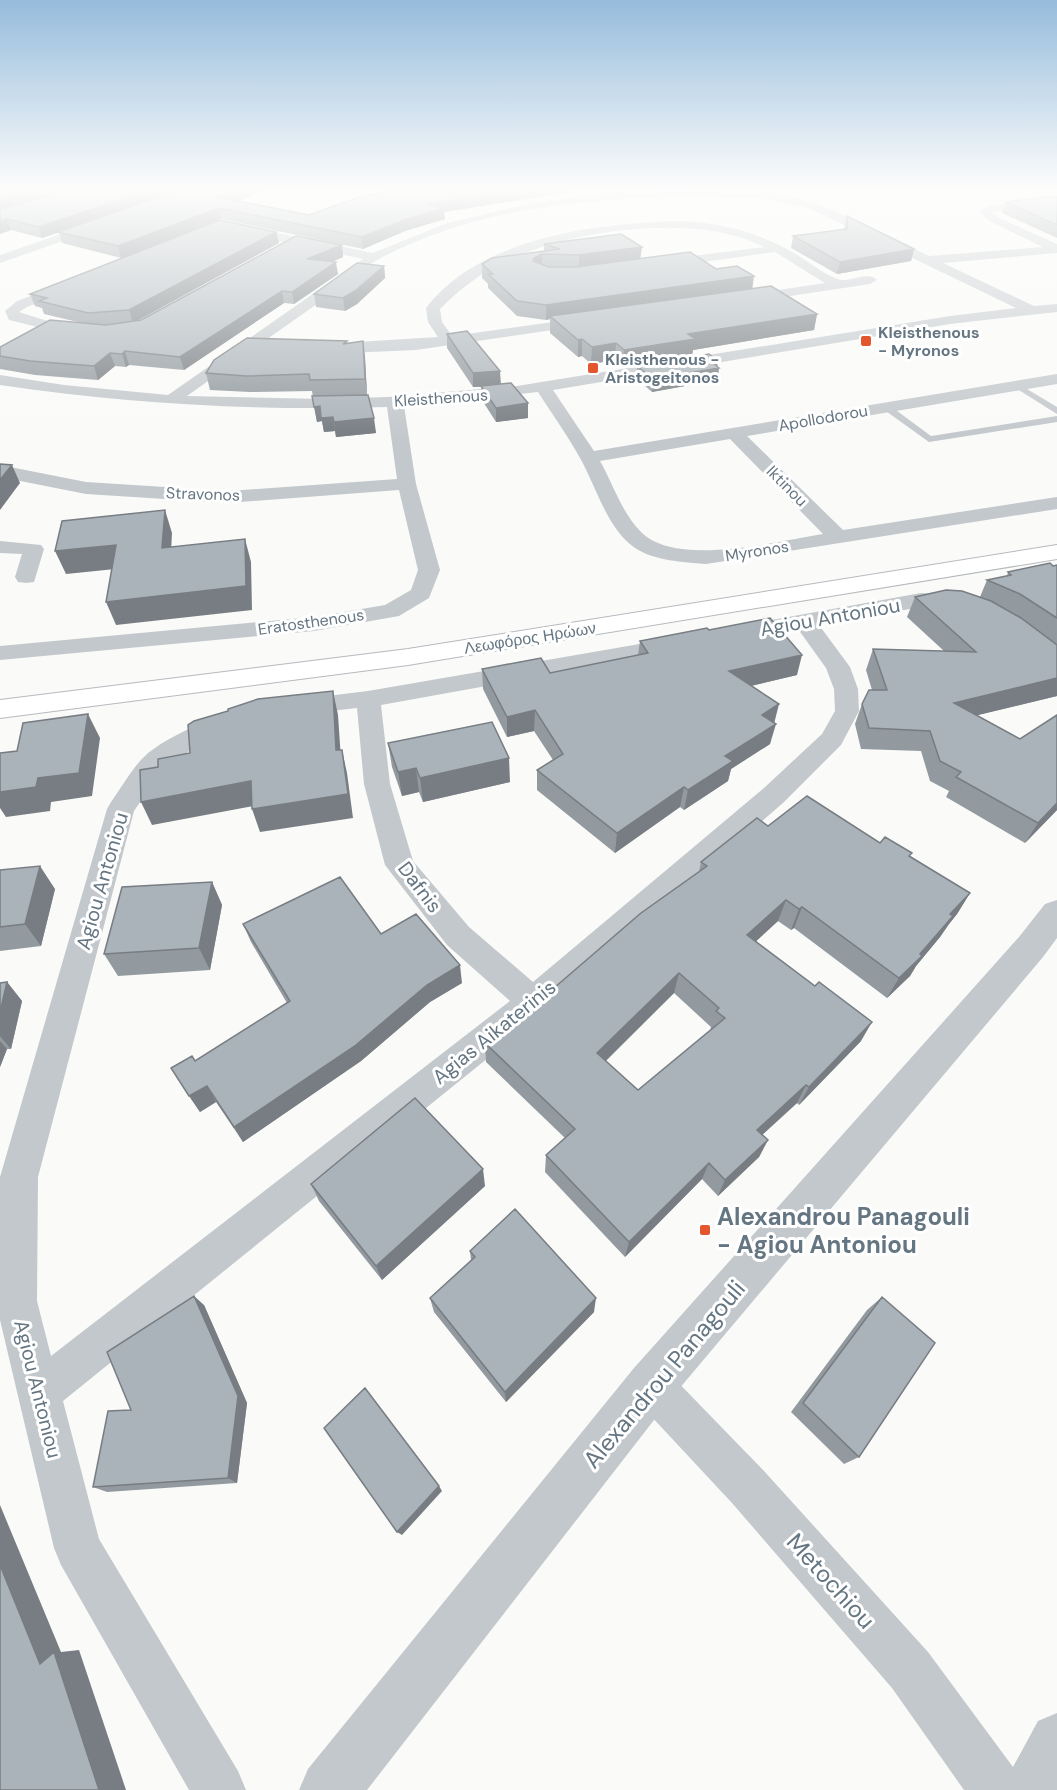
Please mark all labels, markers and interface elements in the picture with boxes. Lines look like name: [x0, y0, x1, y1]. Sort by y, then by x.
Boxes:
place label: Kleisthenous - Myronos: [878, 322, 979, 361]
marker: Kleisthenous - Myronos: [859, 334, 873, 348]
place label: Kleisthenous - Aristogeitonos: [605, 349, 719, 388]
marker: Kleisthenous - Aristogeitonos: [586, 361, 600, 375]
street label: Kleisthenous: [393, 384, 489, 412]
street label: Apollodorou: [777, 400, 869, 436]
street label: Iktinou: [762, 461, 812, 511]
street label: Stravonos: [166, 482, 240, 506]
street label: Myronos: [724, 536, 790, 566]
street label: Agiou Antoniou: [758, 592, 902, 642]
street label: Eratosthenous: [257, 604, 365, 640]
street label: Λεωφόρος Ηρώων: [463, 617, 597, 659]
street label: Agiou Antoniou: [70, 809, 134, 953]
street label: Dafnis: [392, 856, 448, 918]
street label: Agias Aikaterinis: [427, 974, 561, 1090]
place label: Alexandrou Panagouli - Agiou Antoniou: [717, 1201, 970, 1260]
marker: Alexandrou Panagouli - Agiou Antoniou: [698, 1223, 712, 1237]
street label: Alexandrou Panagouli: [576, 1274, 752, 1474]
street label: Agiou Antoniou: [8, 1317, 68, 1461]
street label: Metochiou: [780, 1527, 882, 1635]

